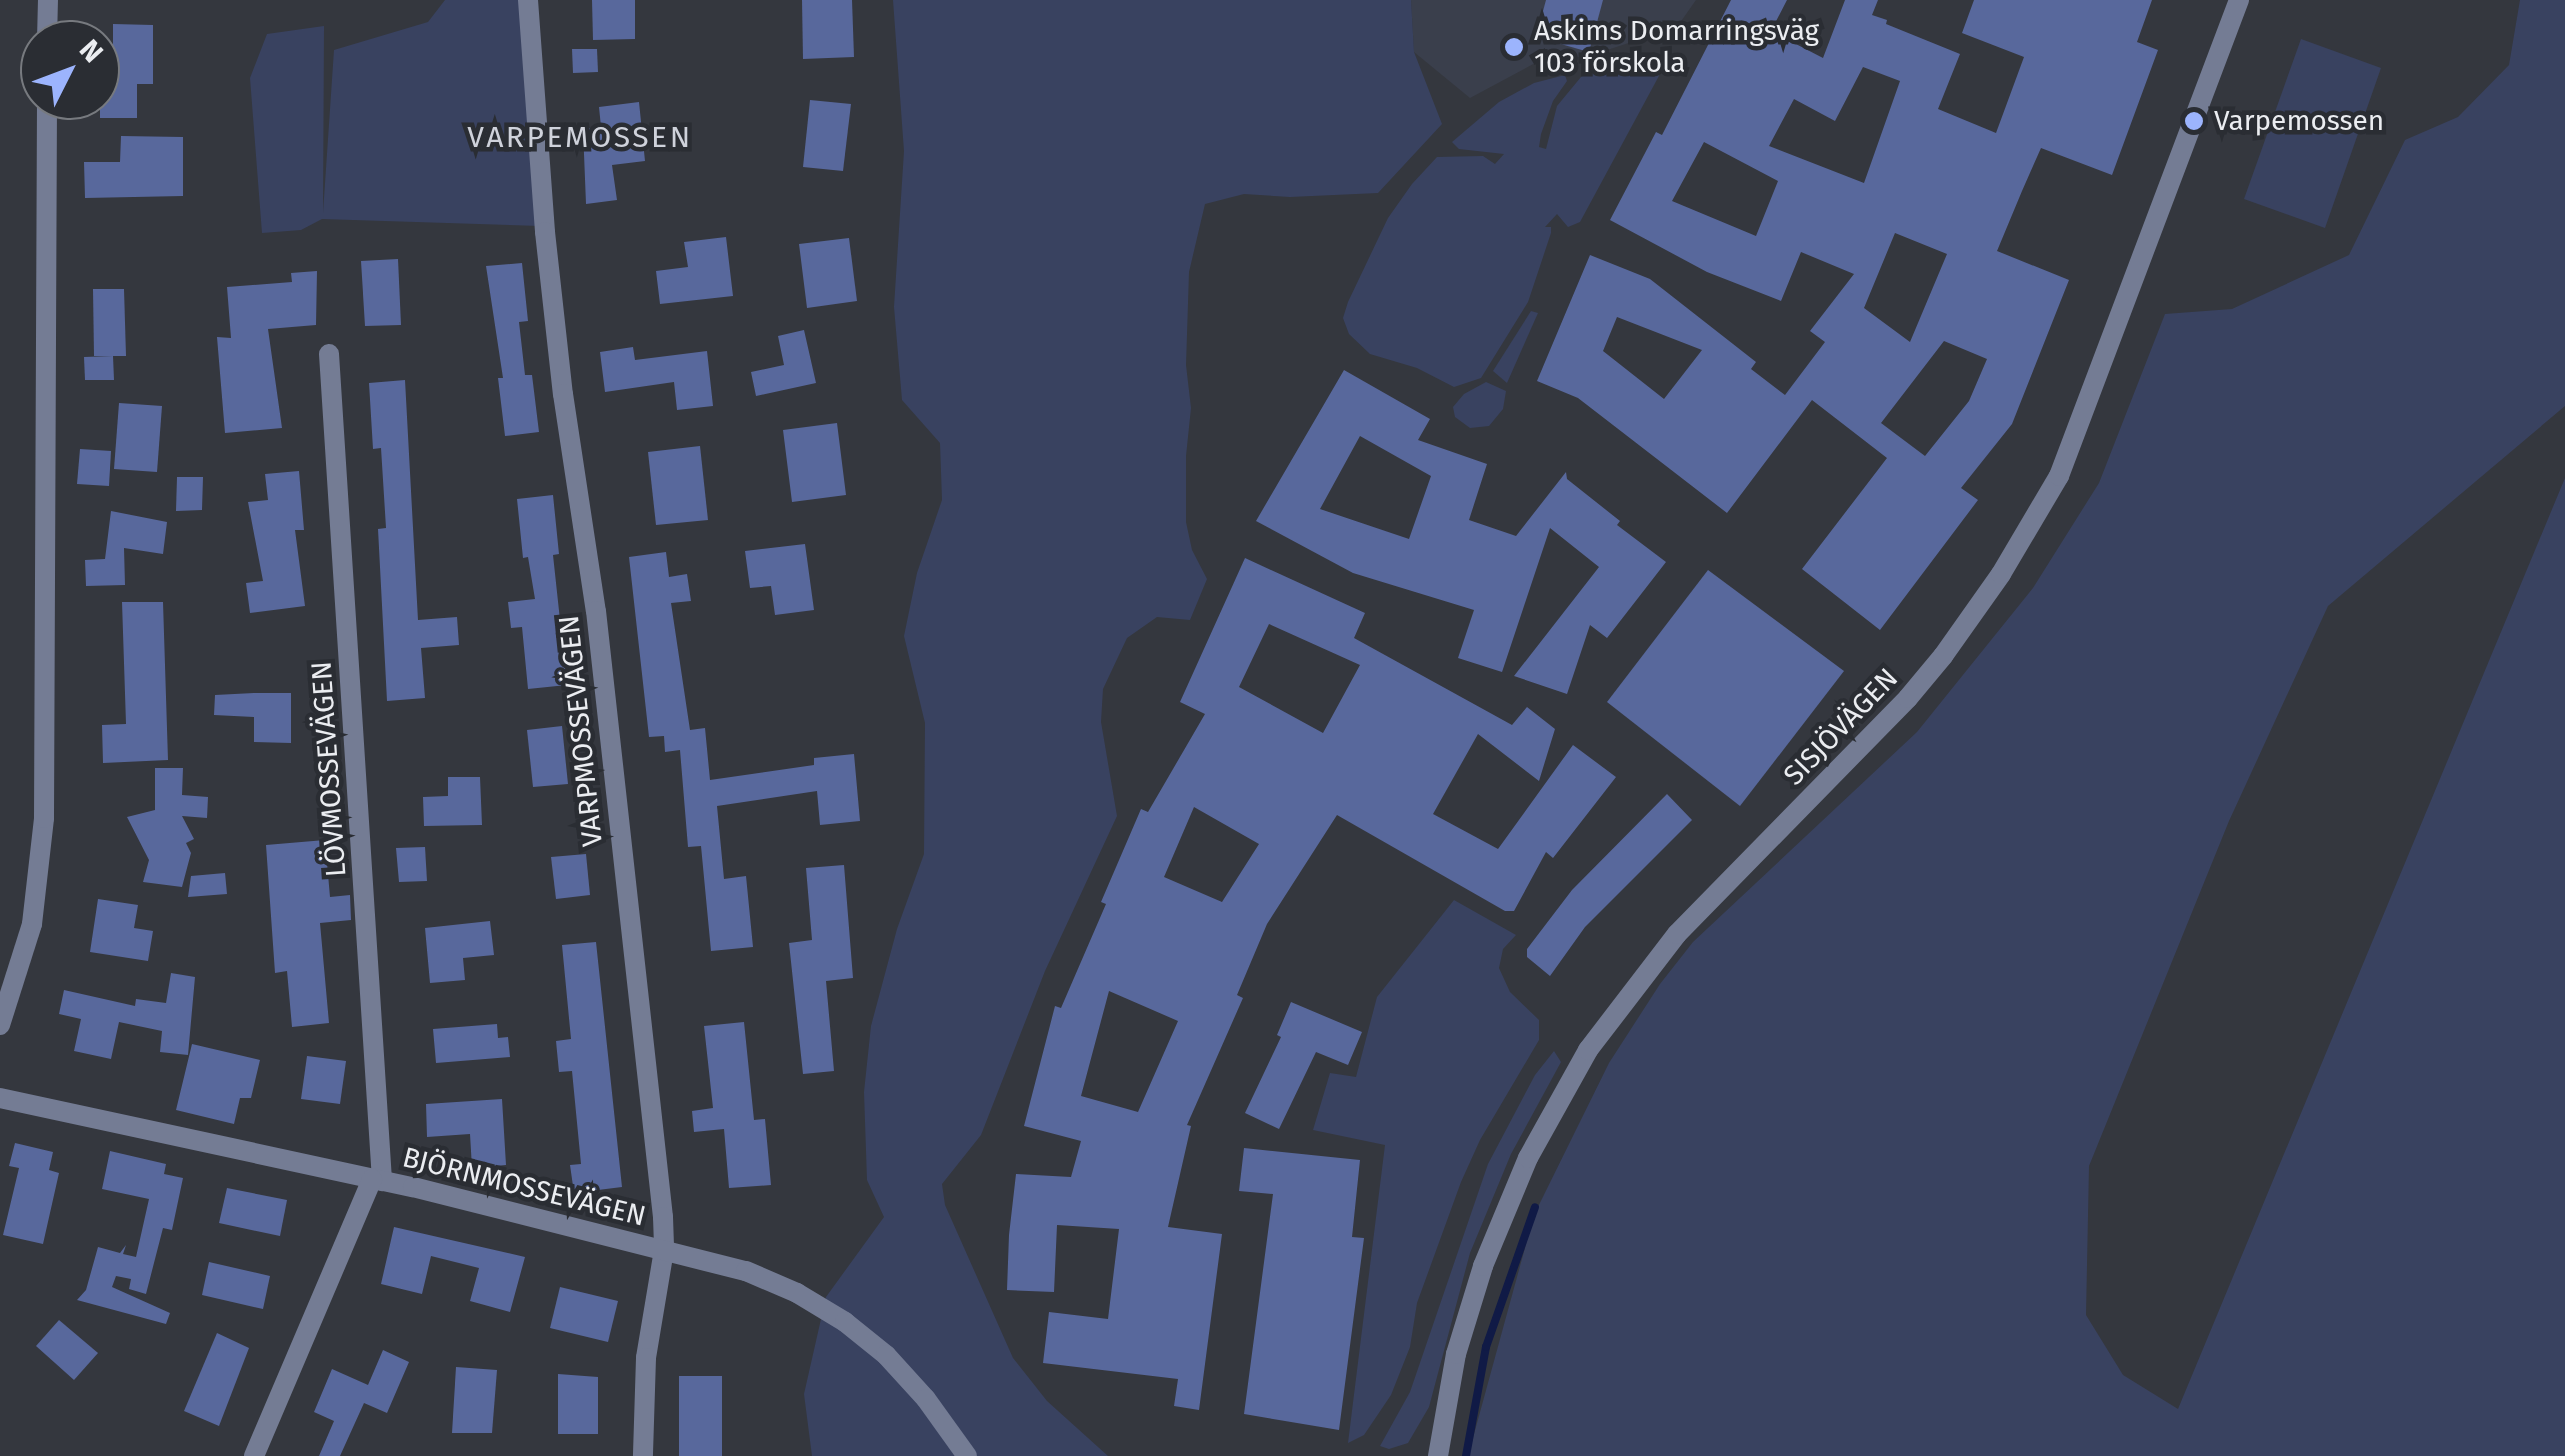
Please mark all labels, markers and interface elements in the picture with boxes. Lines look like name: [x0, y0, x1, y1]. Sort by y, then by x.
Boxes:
place label: Askims Domarringsväg 103 förskola: [1534, 14, 1819, 80]
north arrow: [20, 20, 120, 120]
text: N: [73, 33, 110, 69]
marker: Askims Domarringsväg 103 förskola: [1503, 36, 1525, 58]
place label: Varpemossen: [2214, 104, 2384, 138]
marker: Varpemossen: [2183, 110, 2205, 132]
district label: VARPEMOSSEN: [467, 119, 693, 155]
street label: VARPMOSSEVÄGEN: [552, 614, 610, 848]
street label: LÖVMOSSEVÄGEN: [305, 660, 353, 878]
street label: SISJÖVÄGEN: [1777, 662, 1905, 792]
street label: BJÖRNMOSSEVÄGEN: [399, 1141, 649, 1233]

